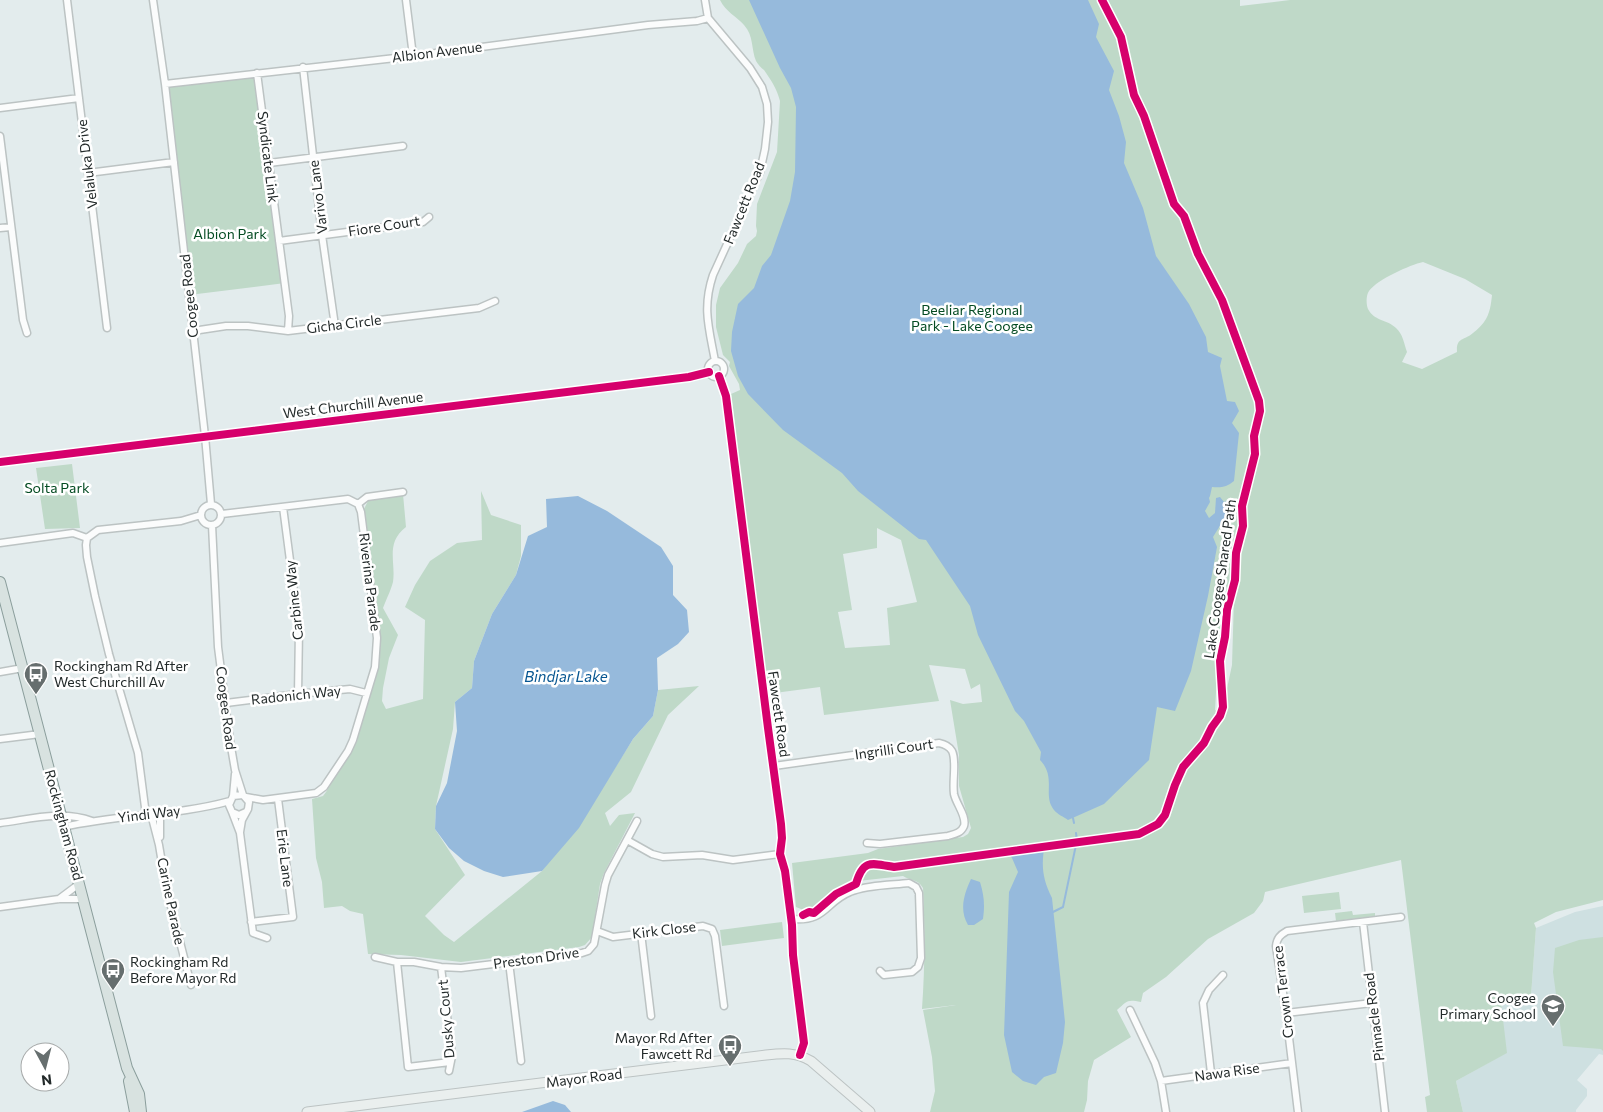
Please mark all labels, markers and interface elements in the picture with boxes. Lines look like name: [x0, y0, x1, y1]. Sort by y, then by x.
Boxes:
street label: Albion Avenue: [391, 38, 483, 65]
street label: Syndicate Link: [254, 110, 283, 204]
street label: Velaluka Drive: [73, 119, 100, 210]
street label: Varivo Lane: [305, 159, 330, 235]
street label: Fawcett Road: [719, 159, 768, 246]
street label: Fiore Court: [347, 211, 421, 240]
park label: Albion Park: [193, 225, 267, 242]
street label: Coogee Road: [176, 253, 201, 339]
park label: Beeliar Regional Park - Lake Coogee: [911, 301, 1033, 334]
street label: Gicha Circle: [306, 310, 382, 337]
street label: West Churchill Avenue: [282, 387, 424, 422]
park label: Solta Park: [24, 479, 90, 496]
street label: Lake Coogee Shared Path: [1200, 498, 1239, 660]
street label: Riverina Parade: [356, 532, 385, 632]
street label: Carbine Way: [281, 559, 306, 641]
place label: Rockingham Rd After West Churchill Av: [54, 657, 189, 690]
bus stop icon: Rockingham Rd After West Churchill Av: [23, 661, 49, 695]
street label: Coogee Road: [213, 665, 240, 751]
water label: Bindjar Lake: [524, 667, 608, 685]
street label: Fawcett Road: [765, 670, 794, 758]
street label: Radonich Way: [250, 681, 342, 708]
street label: Ingrilli Court: [854, 735, 935, 762]
street label: Rockingham Road: [42, 768, 87, 882]
street label: Yindi Way: [117, 801, 181, 826]
street label: Erie Lane: [274, 828, 297, 888]
street label: Carine Parade: [154, 856, 189, 946]
street label: Kirk Close: [631, 917, 697, 942]
street label: Preston Drive: [492, 943, 580, 972]
street label: Crown Terrace: [1268, 945, 1297, 1039]
place label: Rockingham Rd Before Mayor Rd: [130, 953, 236, 986]
bus stop icon: Rockingham Rd Before Mayor Rd: [100, 957, 126, 991]
street label: Pinnacle Road: [1360, 972, 1387, 1062]
street label: Dusky Court: [434, 979, 457, 1059]
place label: Coogee Primary School: [1440, 989, 1536, 1022]
school or university icon: Coogee Primary School: [1540, 993, 1566, 1027]
place label: Mayor Rd After Fawcett Rd: [615, 1029, 712, 1062]
bus stop icon: Mayor Rd After Fawcett Rd: [717, 1033, 743, 1067]
north arrow: [20, 1042, 70, 1092]
street label: Nawa Rise: [1193, 1059, 1261, 1084]
street label: Mayor Road: [545, 1064, 623, 1091]
text: N: [40, 1071, 53, 1089]

